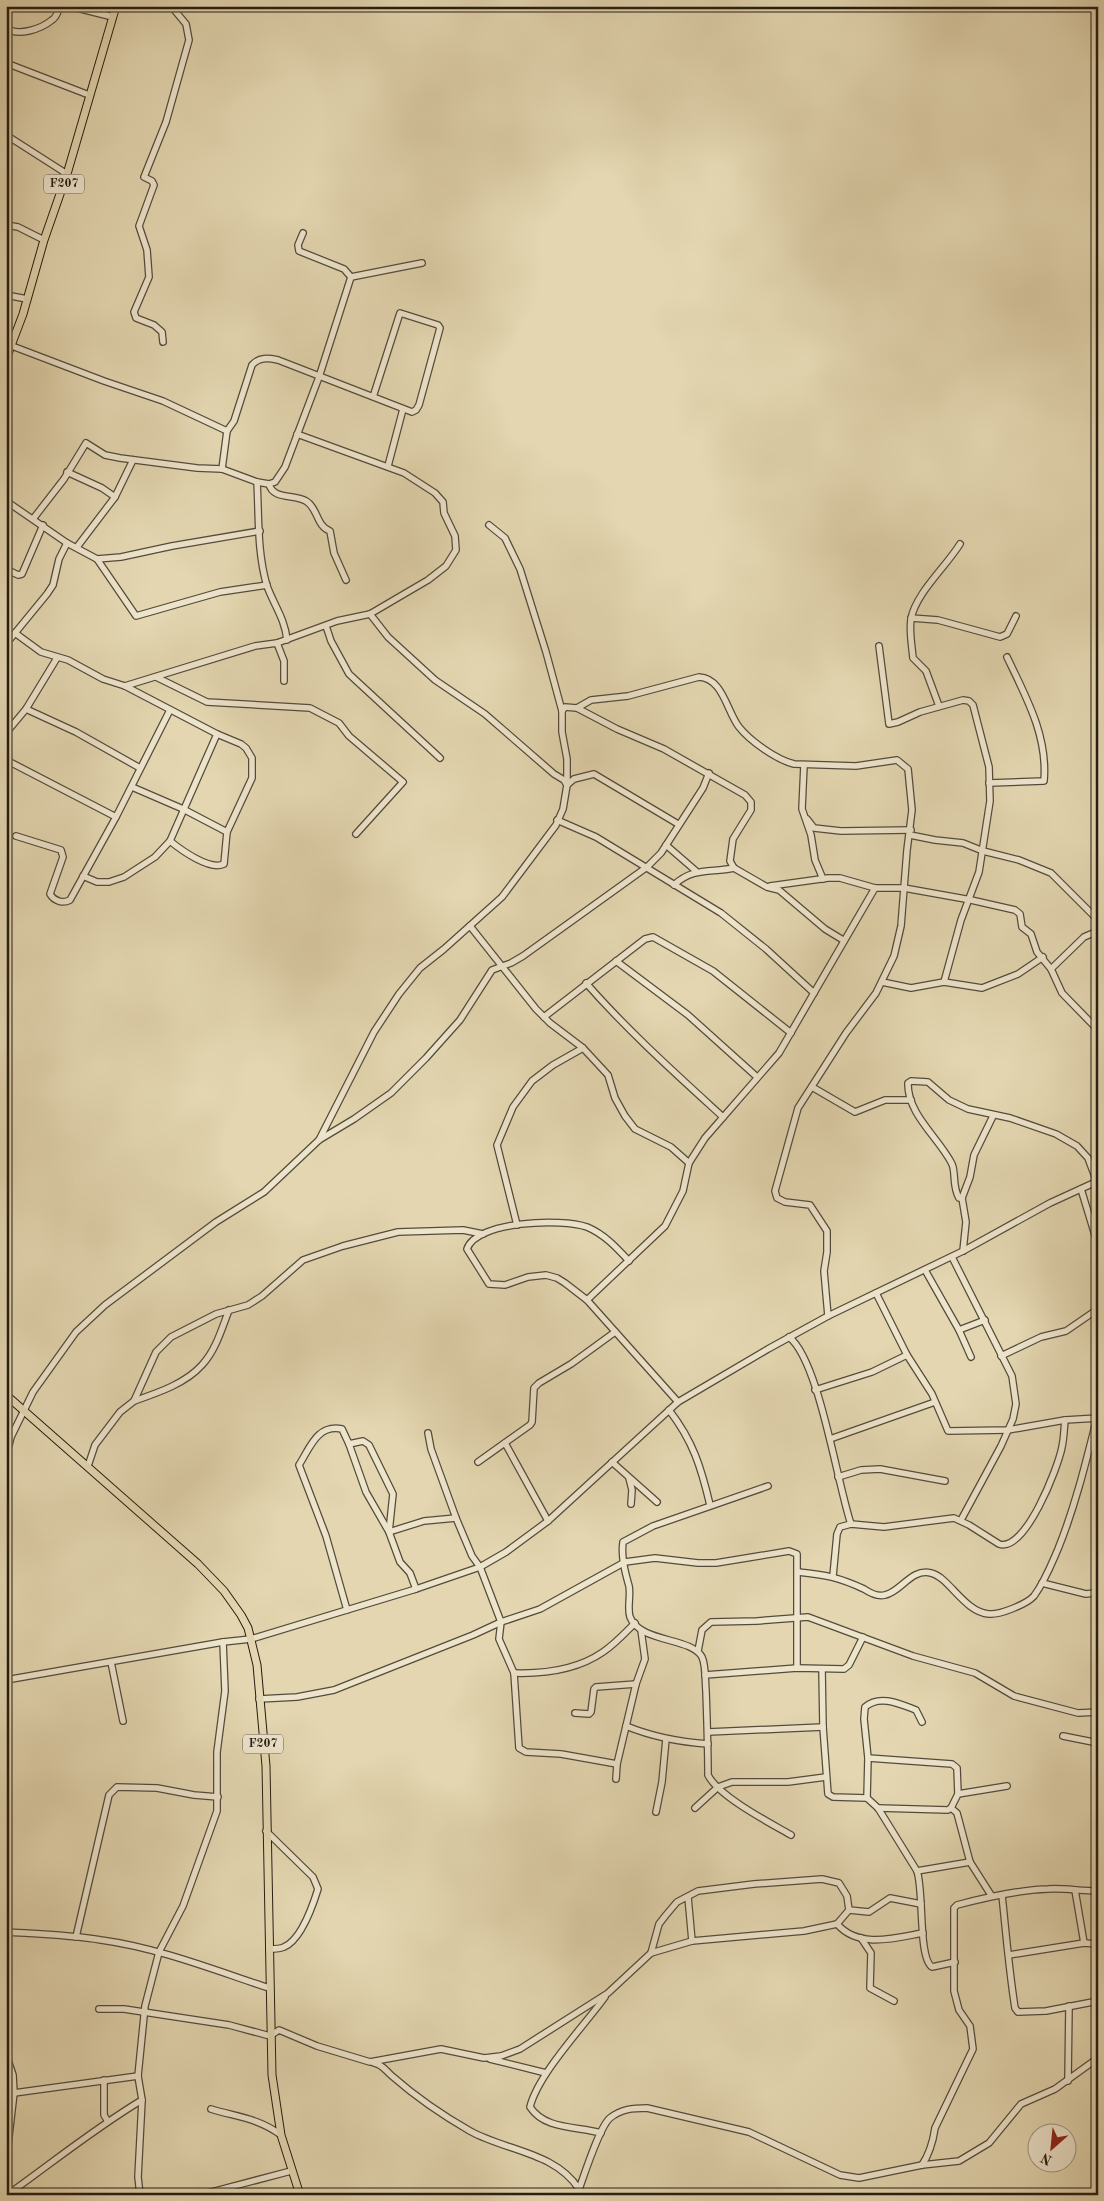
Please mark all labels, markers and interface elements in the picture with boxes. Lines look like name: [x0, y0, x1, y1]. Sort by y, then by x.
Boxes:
road number: F207: [44, 174, 84, 193]
road number: F207: [243, 1735, 283, 1754]
north arrow: [1026, 2124, 1076, 2174]
text: N: [1038, 2150, 1054, 2167]

